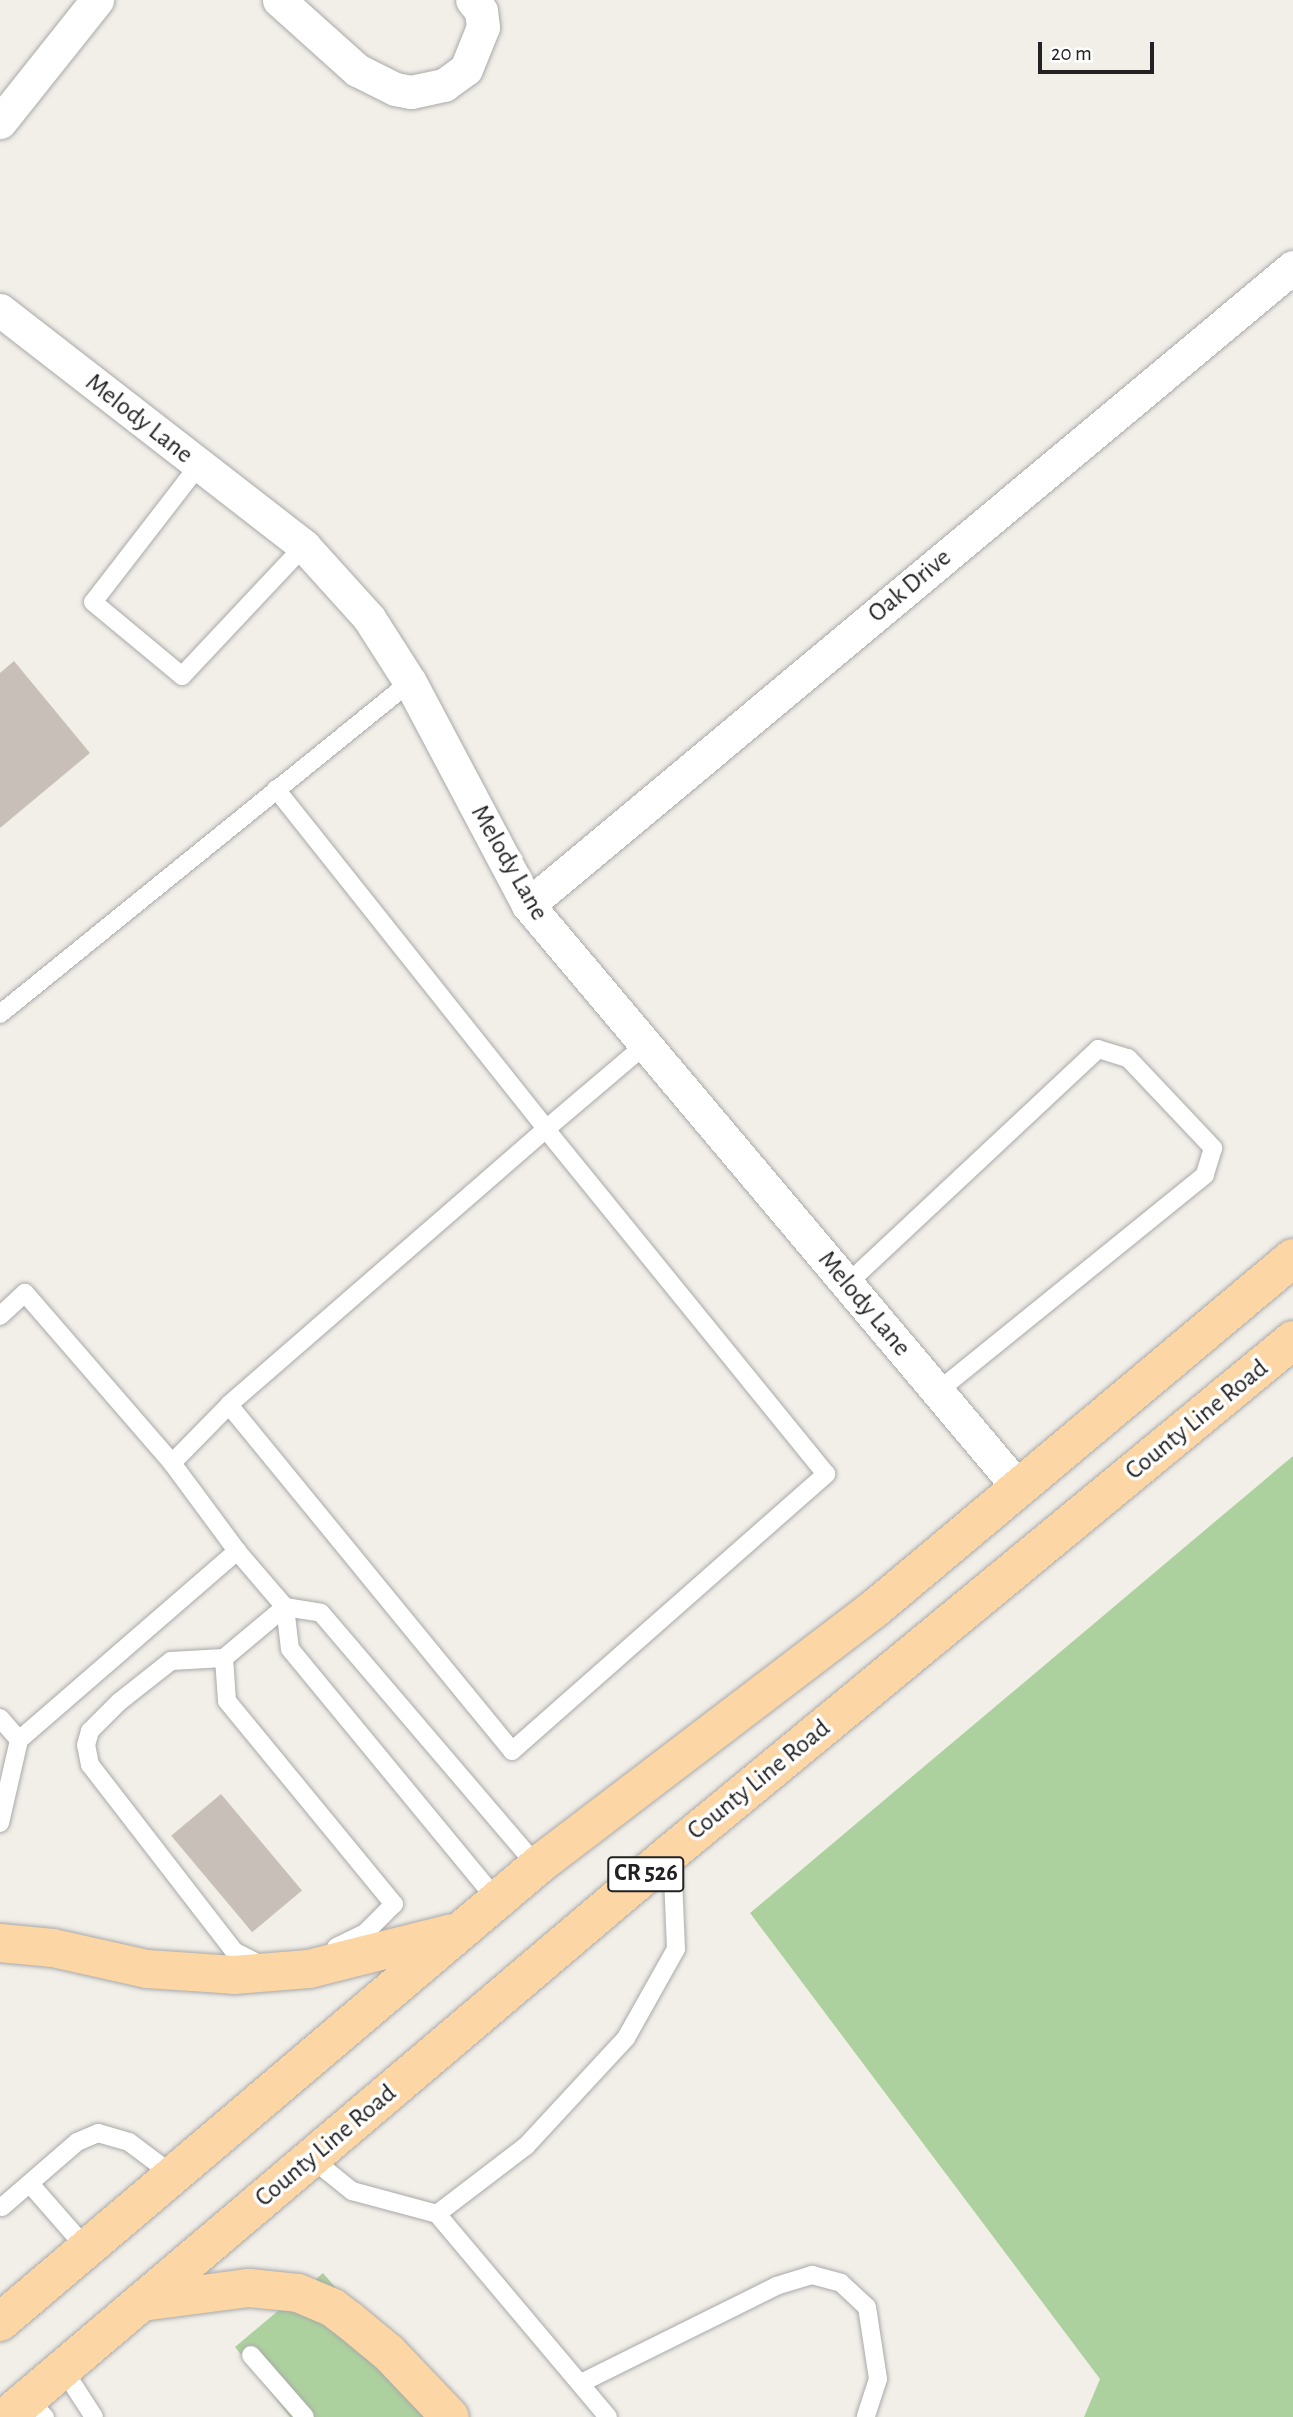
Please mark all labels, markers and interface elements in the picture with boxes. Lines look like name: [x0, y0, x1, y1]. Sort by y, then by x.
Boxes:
scale bar: [1041, 28, 1156, 72]
text: 20 m: [1051, 43, 1092, 64]
street label: Melody Lane: [79, 367, 199, 471]
street label: Oak Drive: [862, 542, 958, 630]
street label: Melody Lane: [463, 800, 555, 926]
street label: Melody Lane: [811, 1245, 917, 1363]
street label: County Line Road: [1119, 1353, 1275, 1487]
street label: County Line Road: [681, 1713, 837, 1847]
road number: CR 526: [606, 1854, 686, 1895]
street label: County Line Road: [249, 2078, 403, 2214]

